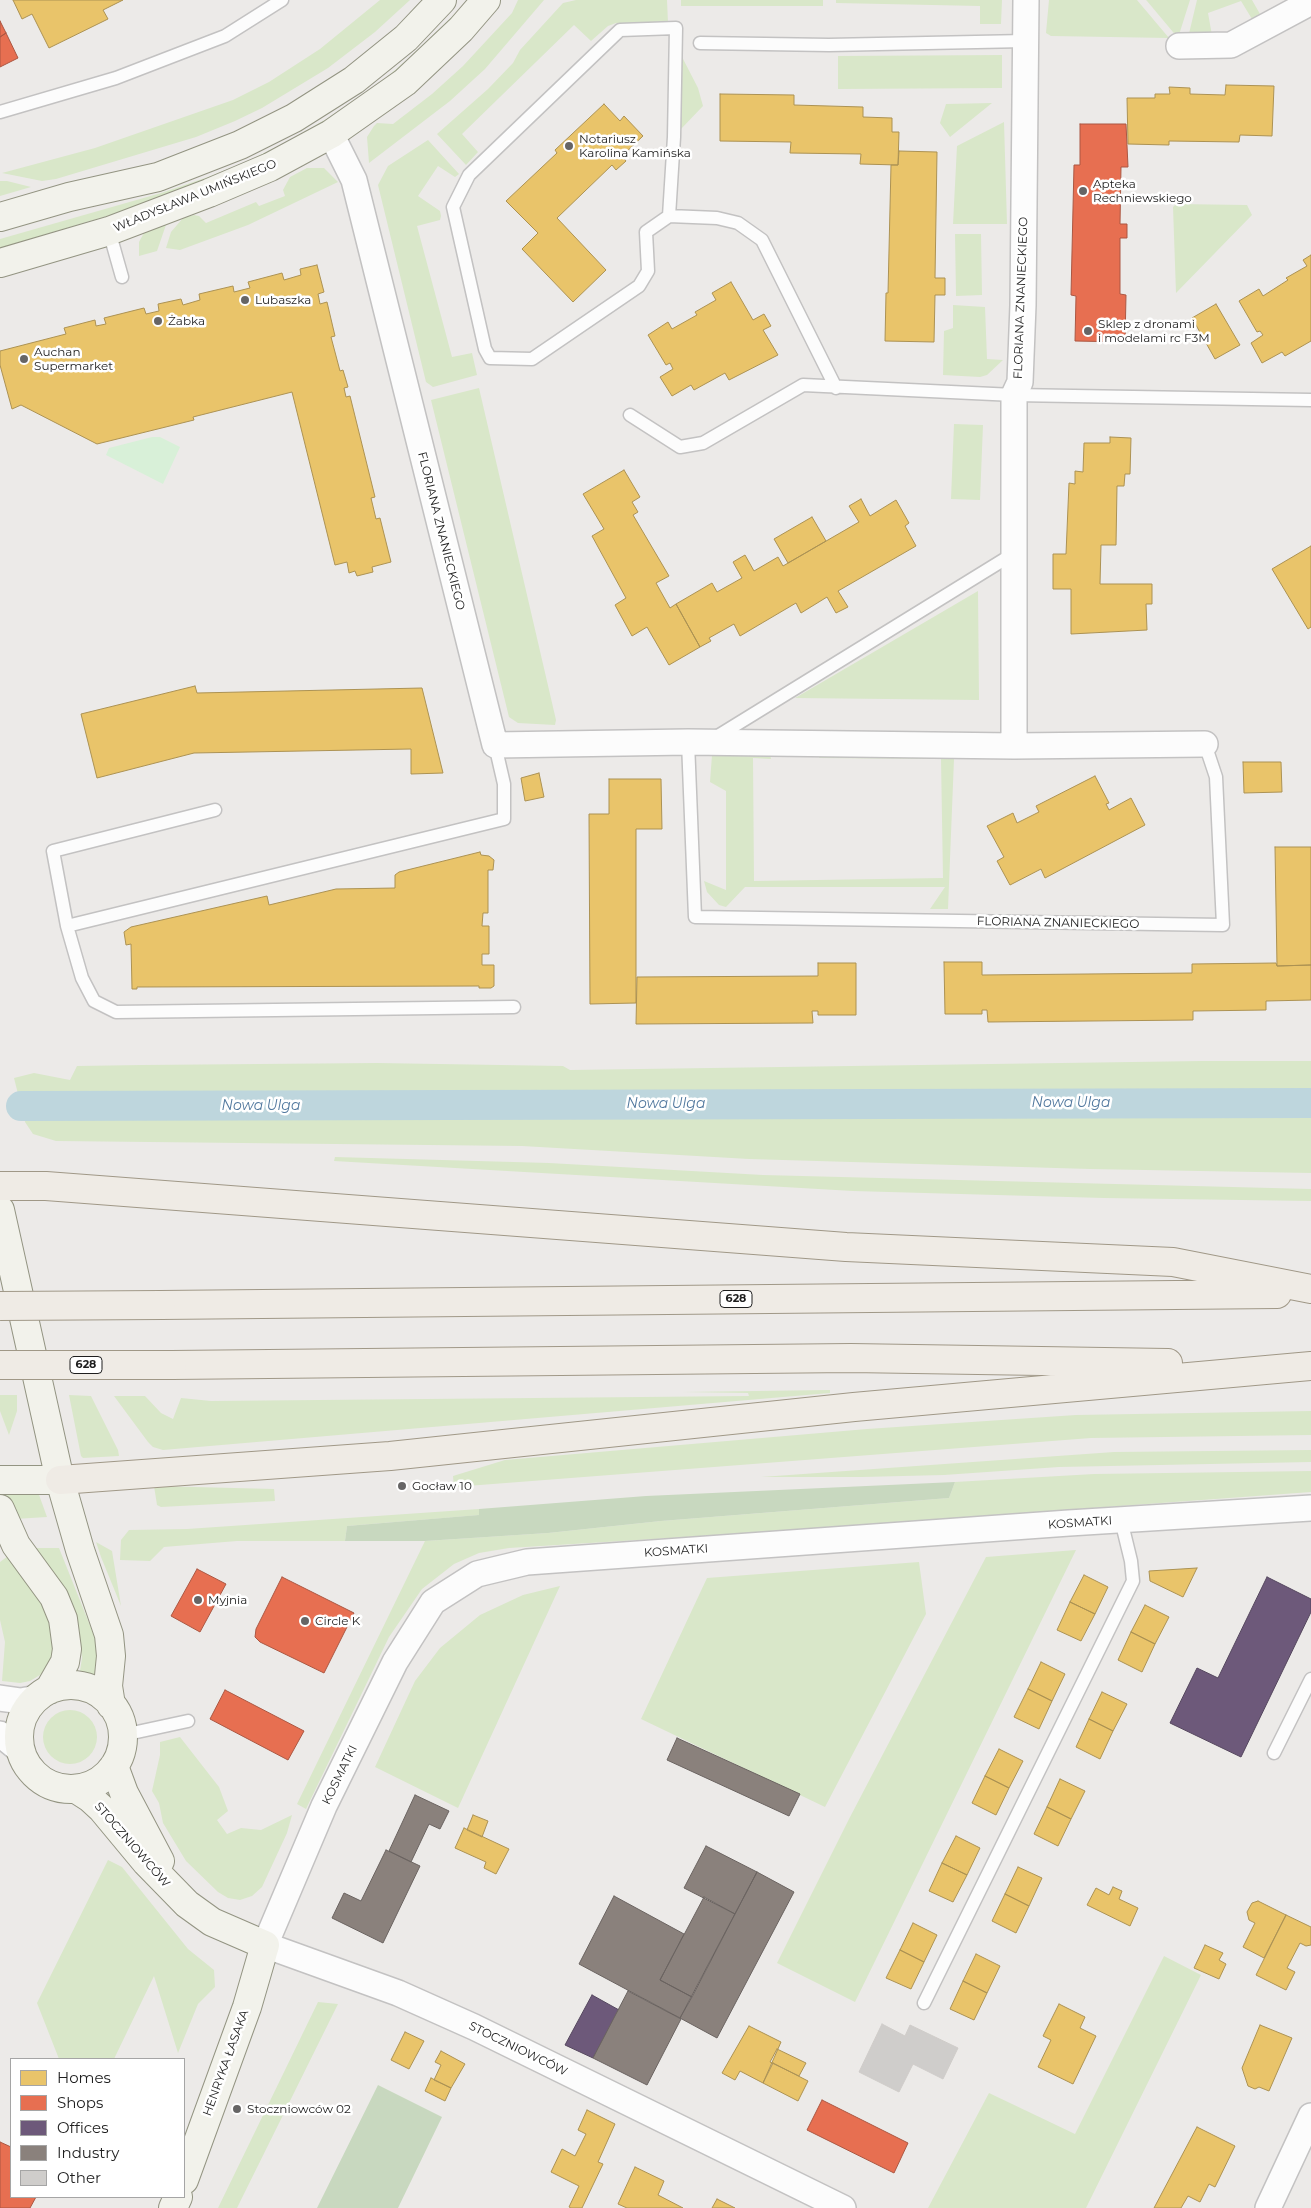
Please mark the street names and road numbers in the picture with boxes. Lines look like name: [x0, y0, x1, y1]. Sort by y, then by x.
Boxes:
street label: WŁADYSŁAWA UMIŃSKIEGO: [111, 157, 279, 235]
street label: FLORIANA ZNANIECKIEGO: [1011, 217, 1031, 379]
street label: FLORIANA ZNANIECKIEGO: [414, 450, 468, 612]
street label: FLORIANA ZNANIECKIEGO: [977, 914, 1139, 932]
road number: 628: [720, 1290, 752, 1308]
road number: 628: [70, 1356, 102, 1374]
street label: KOSMATKI: [1047, 1514, 1113, 1532]
street label: KOSMATKI: [643, 1542, 709, 1560]
street label: KOSMATKI: [319, 1743, 361, 1807]
street label: STOCZNIOWCÓW: [91, 1800, 173, 1890]
street label: HENRYKA ŁASAKA: [200, 2008, 252, 2118]
street label: STOCZNIOWCÓW: [466, 2019, 570, 2079]

